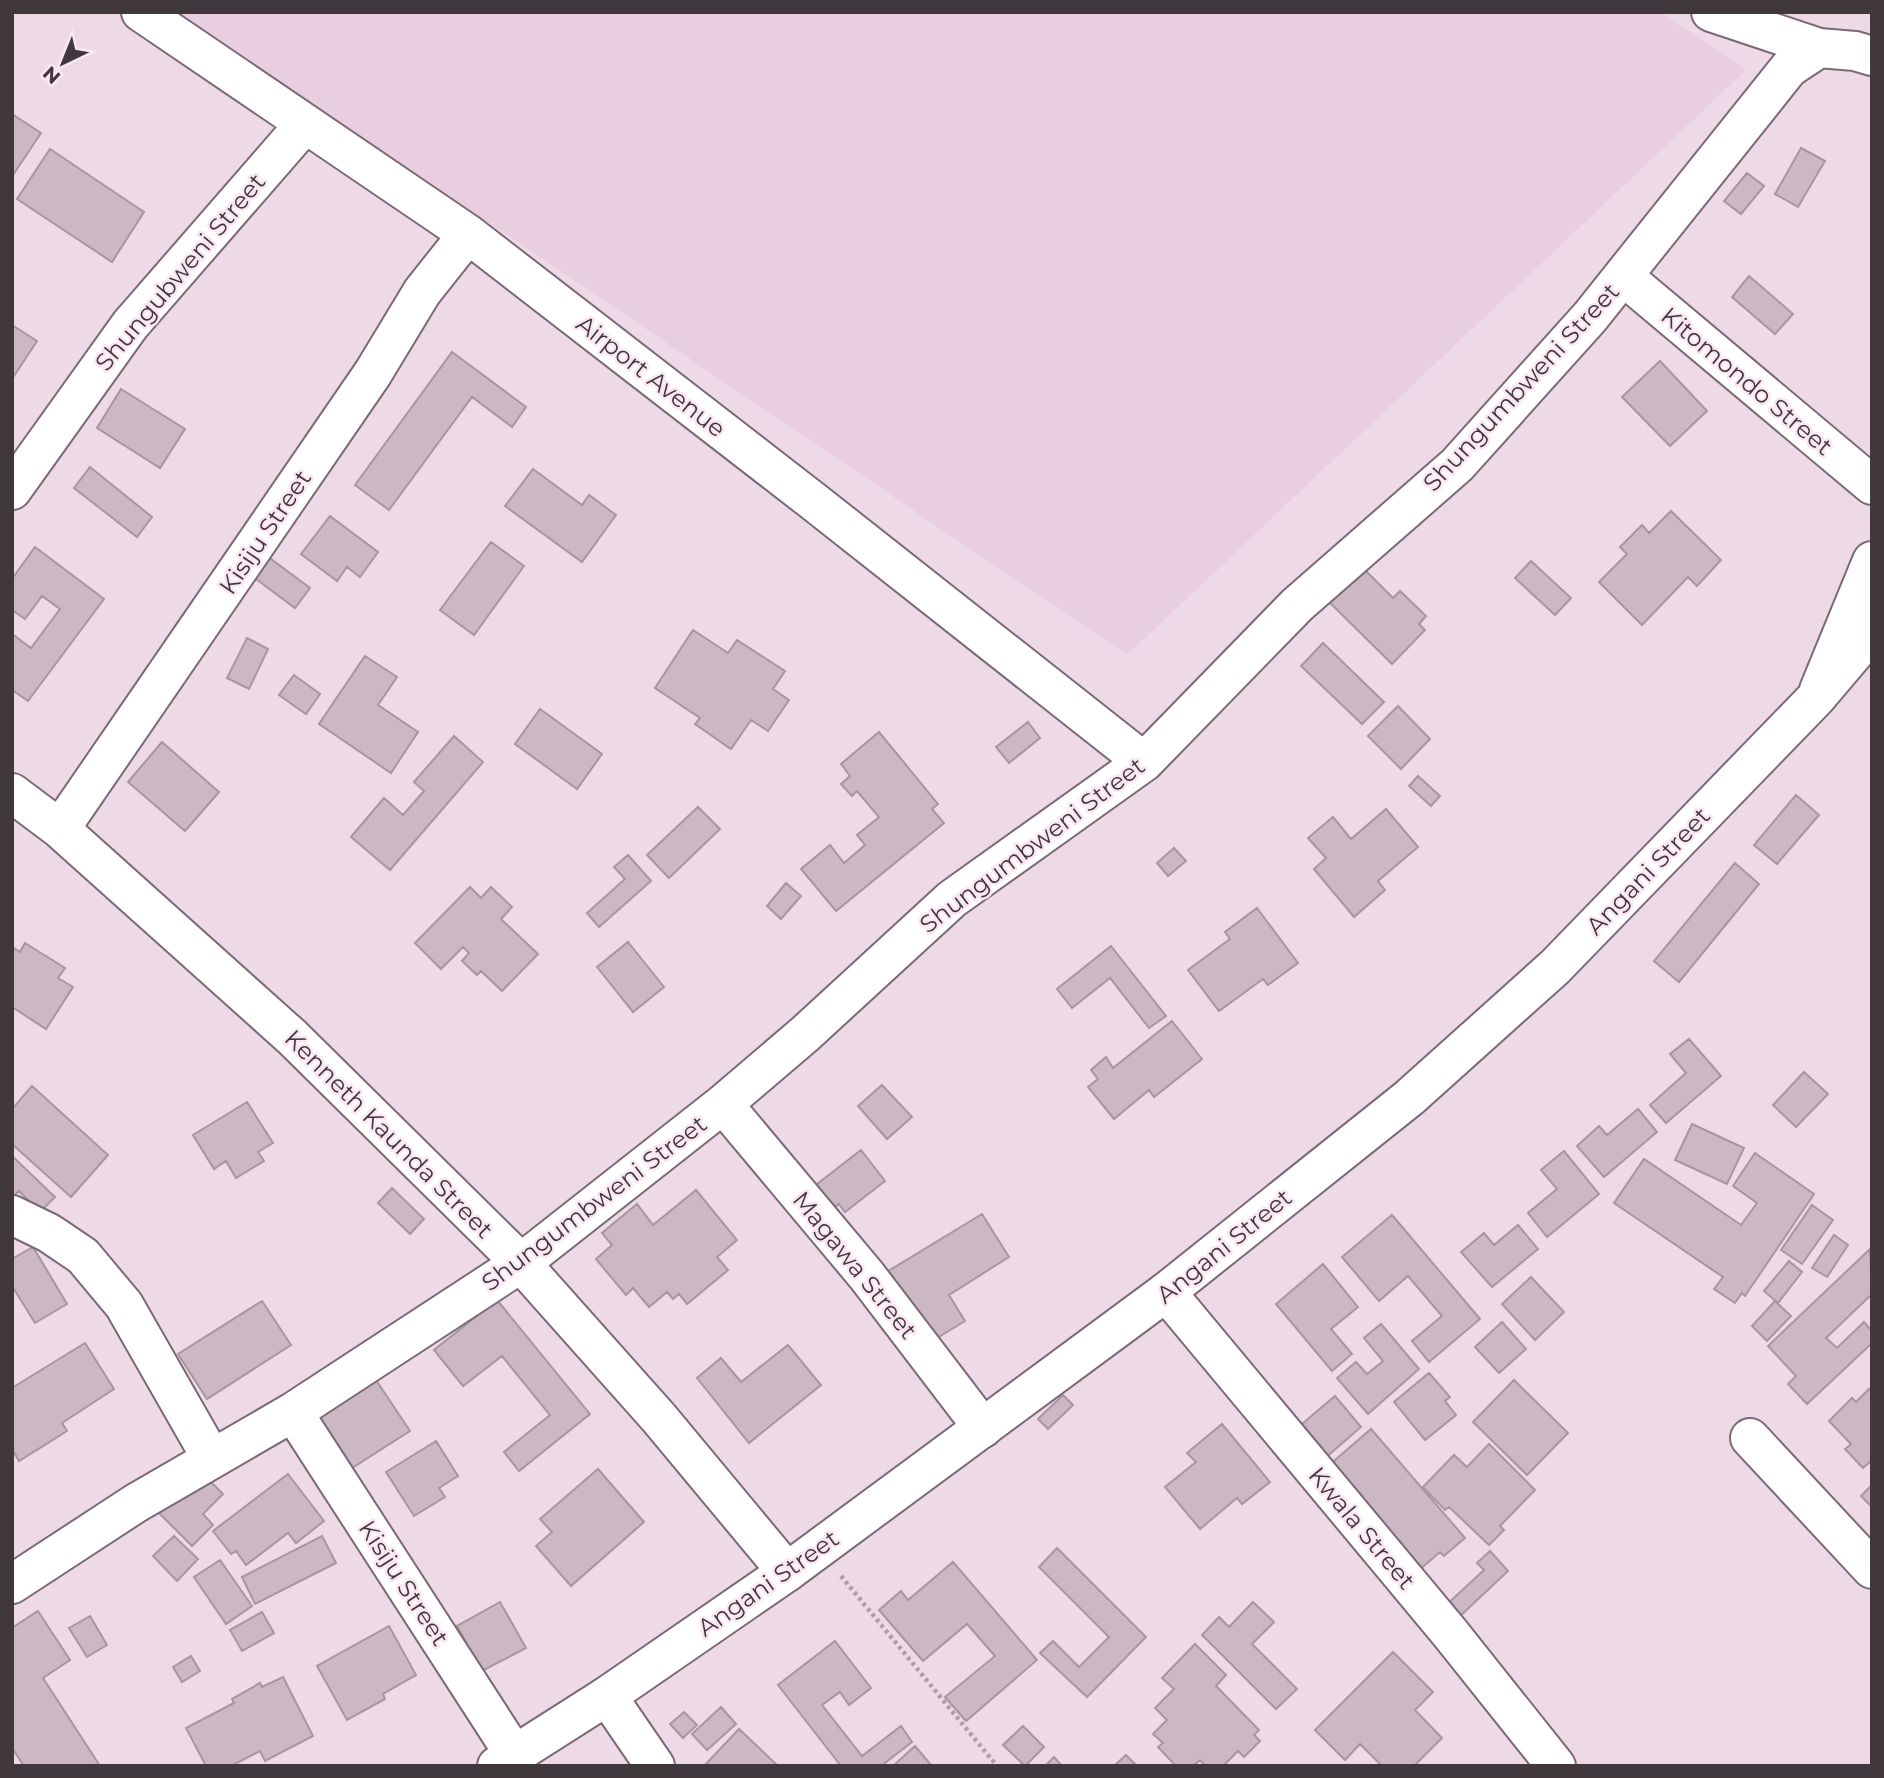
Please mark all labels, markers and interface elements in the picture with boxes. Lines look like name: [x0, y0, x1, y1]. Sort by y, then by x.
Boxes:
north arrow: [28, 28, 98, 98]
text: N: [38, 61, 65, 89]
street label: Shungubweni Street: [89, 167, 271, 377]
street label: Shungumbweni Street: [1417, 277, 1625, 497]
street label: Kitomondo Street: [1655, 301, 1839, 461]
street label: Airport Avenue: [571, 309, 731, 443]
street label: Kisiju Street: [213, 464, 317, 599]
street label: Shungumbweni Street: [914, 751, 1150, 939]
street label: Angani Street: [1580, 801, 1716, 941]
street label: Kenneth Kaunda Street: [279, 1024, 499, 1244]
street label: Shungumbweni Street: [476, 1109, 712, 1297]
street label: Angani Street: [1151, 1182, 1298, 1309]
street label: Magawa Street: [787, 1186, 923, 1345]
street label: Kwala Street: [1303, 1461, 1422, 1595]
street label: Kisiju Street: [353, 1515, 455, 1651]
street label: Angani Street: [692, 1523, 844, 1642]

